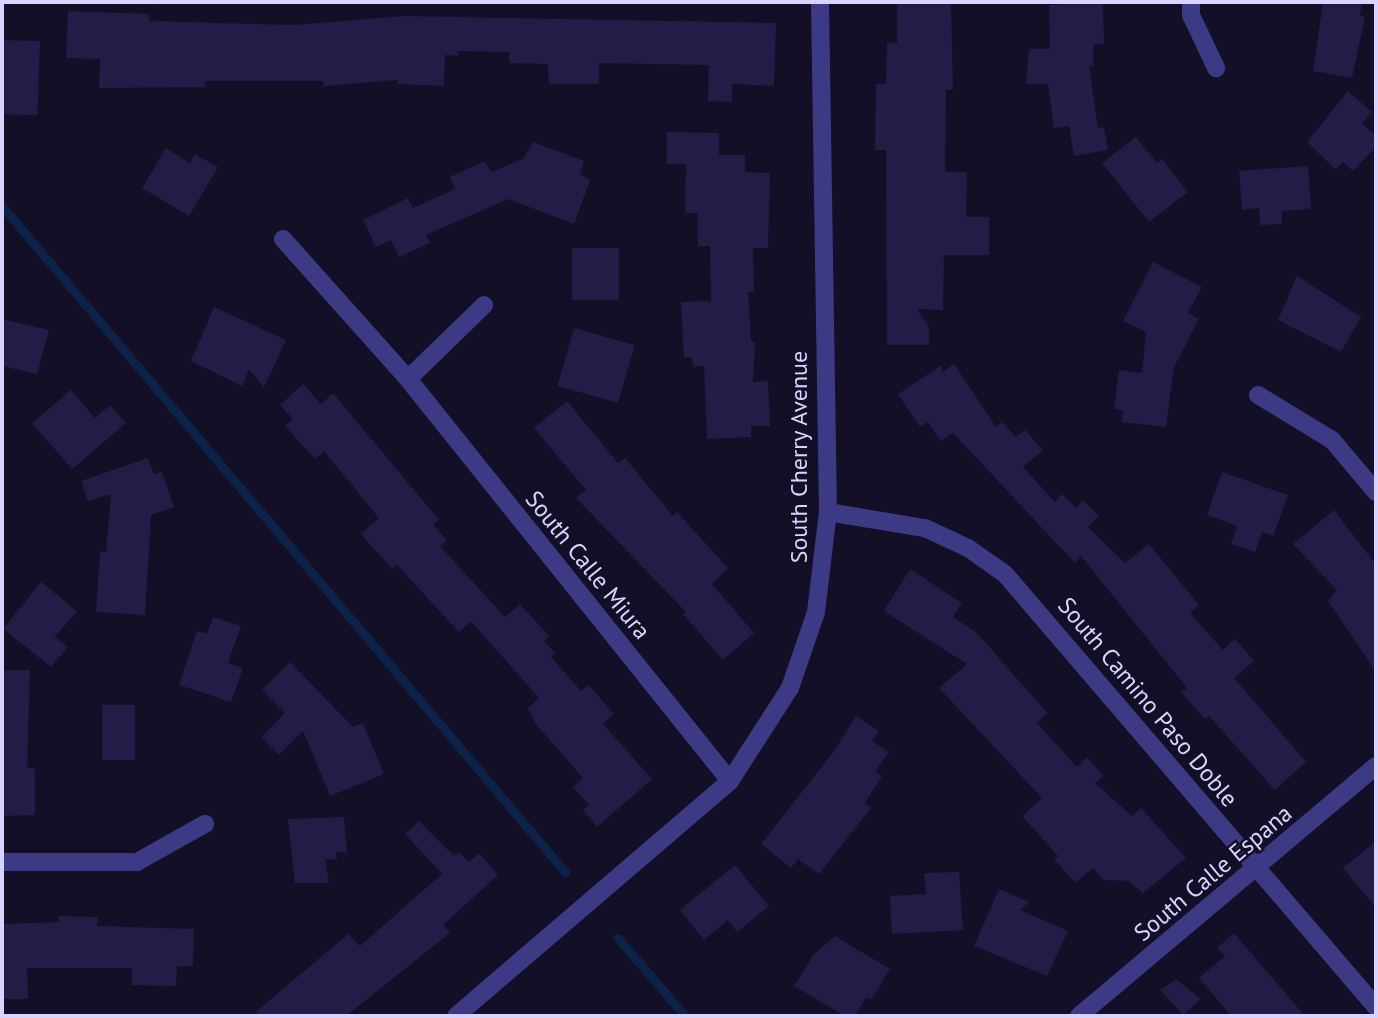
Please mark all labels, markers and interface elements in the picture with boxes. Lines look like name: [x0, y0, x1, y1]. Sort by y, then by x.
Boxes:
street label: South Cherry Avenue: [785, 350, 813, 564]
street label: South Calle Miura: [519, 485, 657, 645]
street label: South Camino Paso Doble: [1052, 592, 1244, 812]
street label: South Calle Espana: [1128, 799, 1298, 947]

